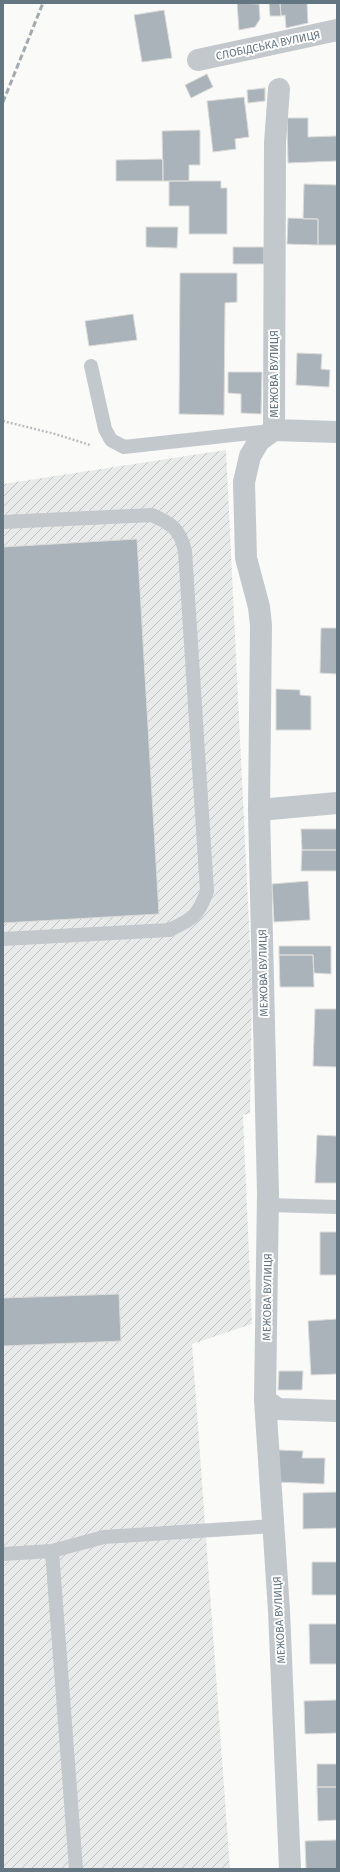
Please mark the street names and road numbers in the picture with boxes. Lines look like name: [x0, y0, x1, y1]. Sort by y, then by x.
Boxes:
street label: СЛОБІДСЬКА ВУЛИЦЯ: [215, 28, 321, 63]
street label: МЕЖОВА ВУЛИЦЯ: [268, 330, 281, 418]
street label: МЕЖОВА ВУЛИЦЯ: [256, 929, 271, 1017]
street label: МЕЖОВА ВУЛИЦЯ: [260, 1253, 275, 1341]
street label: МЕЖОВА ВУЛИЦЯ: [271, 1576, 288, 1664]

